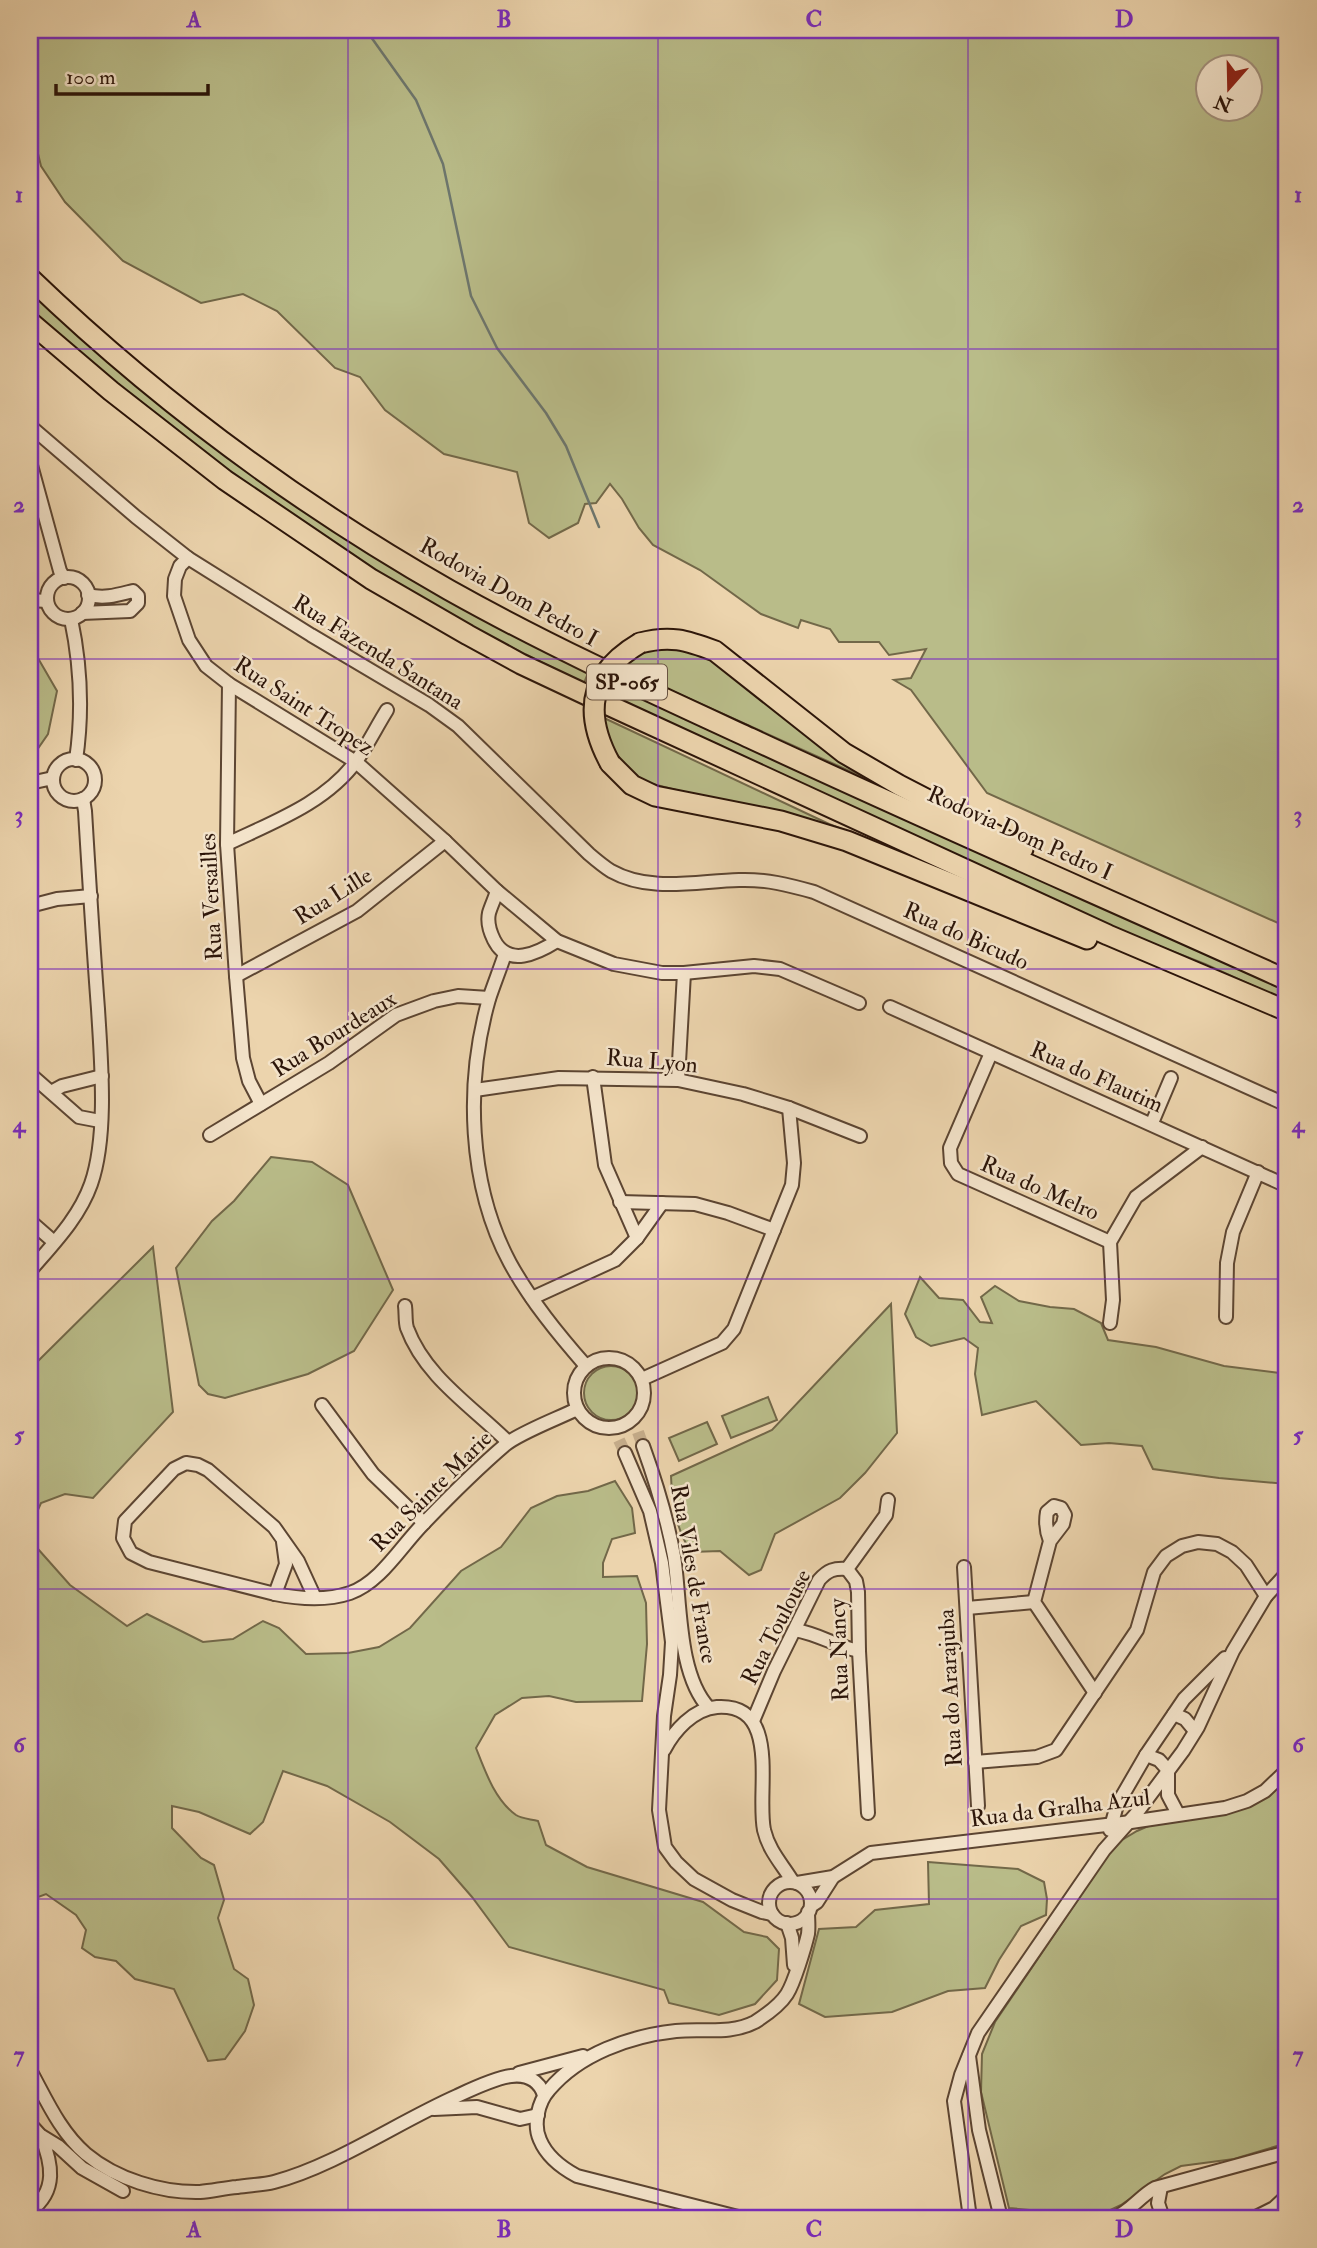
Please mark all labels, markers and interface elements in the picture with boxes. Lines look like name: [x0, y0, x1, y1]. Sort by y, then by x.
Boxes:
text: A: [186, 5, 202, 34]
text: B: [496, 5, 512, 34]
text: C: [806, 5, 822, 34]
text: D: [1115, 5, 1133, 34]
scale bar: [56, 52, 208, 96]
north arrow: [1194, 52, 1264, 122]
text: 100 m: [66, 64, 116, 91]
text: N: [1211, 89, 1237, 118]
text: 1: [15, 180, 23, 209]
text: 1: [1294, 180, 1302, 209]
text: 2: [13, 490, 25, 519]
text: 2: [1292, 490, 1304, 519]
street label: Rodovia Dom Pedro I: [415, 531, 603, 653]
street label: Rua Fazenda Santana: [287, 588, 469, 717]
street label: Rua Saint Tropez: [228, 650, 380, 763]
road number: SP-065: [587, 664, 667, 700]
street label: Rodovia Dom Pedro I: [923, 779, 1117, 887]
text: 3: [15, 800, 23, 829]
text: 3: [1294, 800, 1302, 829]
street label: Rua Versailles: [193, 832, 229, 961]
street label: Rua Lille: [289, 861, 378, 931]
street label: Rua do Bicudo: [899, 895, 1033, 977]
street label: Rua Bourdeaux: [266, 984, 402, 1084]
street label: Rua do Flautim: [1026, 1035, 1168, 1119]
street label: Rua Lyon: [605, 1043, 699, 1079]
text: 4: [12, 1110, 27, 1139]
text: 4: [1291, 1110, 1306, 1139]
street label: Rua do Melro: [976, 1149, 1104, 1227]
text: 5: [14, 1420, 25, 1449]
text: 5: [1293, 1420, 1304, 1449]
street label: Rua Sainte Marie: [364, 1424, 498, 1558]
street label: Rua Viles de France: [664, 1482, 724, 1666]
street label: Rua Toulouse: [735, 1564, 818, 1690]
street label: Rua Nancy: [823, 1597, 855, 1702]
street label: Rua do Ararajuba: [931, 1608, 969, 1768]
text: 6: [13, 1730, 27, 1759]
text: 6: [1292, 1730, 1306, 1759]
street label: Rua da Gralha Azul: [968, 1783, 1152, 1833]
text: 7: [14, 2040, 25, 2069]
text: 7: [1293, 2040, 1304, 2069]
text: A: [186, 2215, 202, 2244]
text: B: [496, 2215, 512, 2244]
text: C: [806, 2215, 822, 2244]
text: D: [1115, 2215, 1133, 2244]

